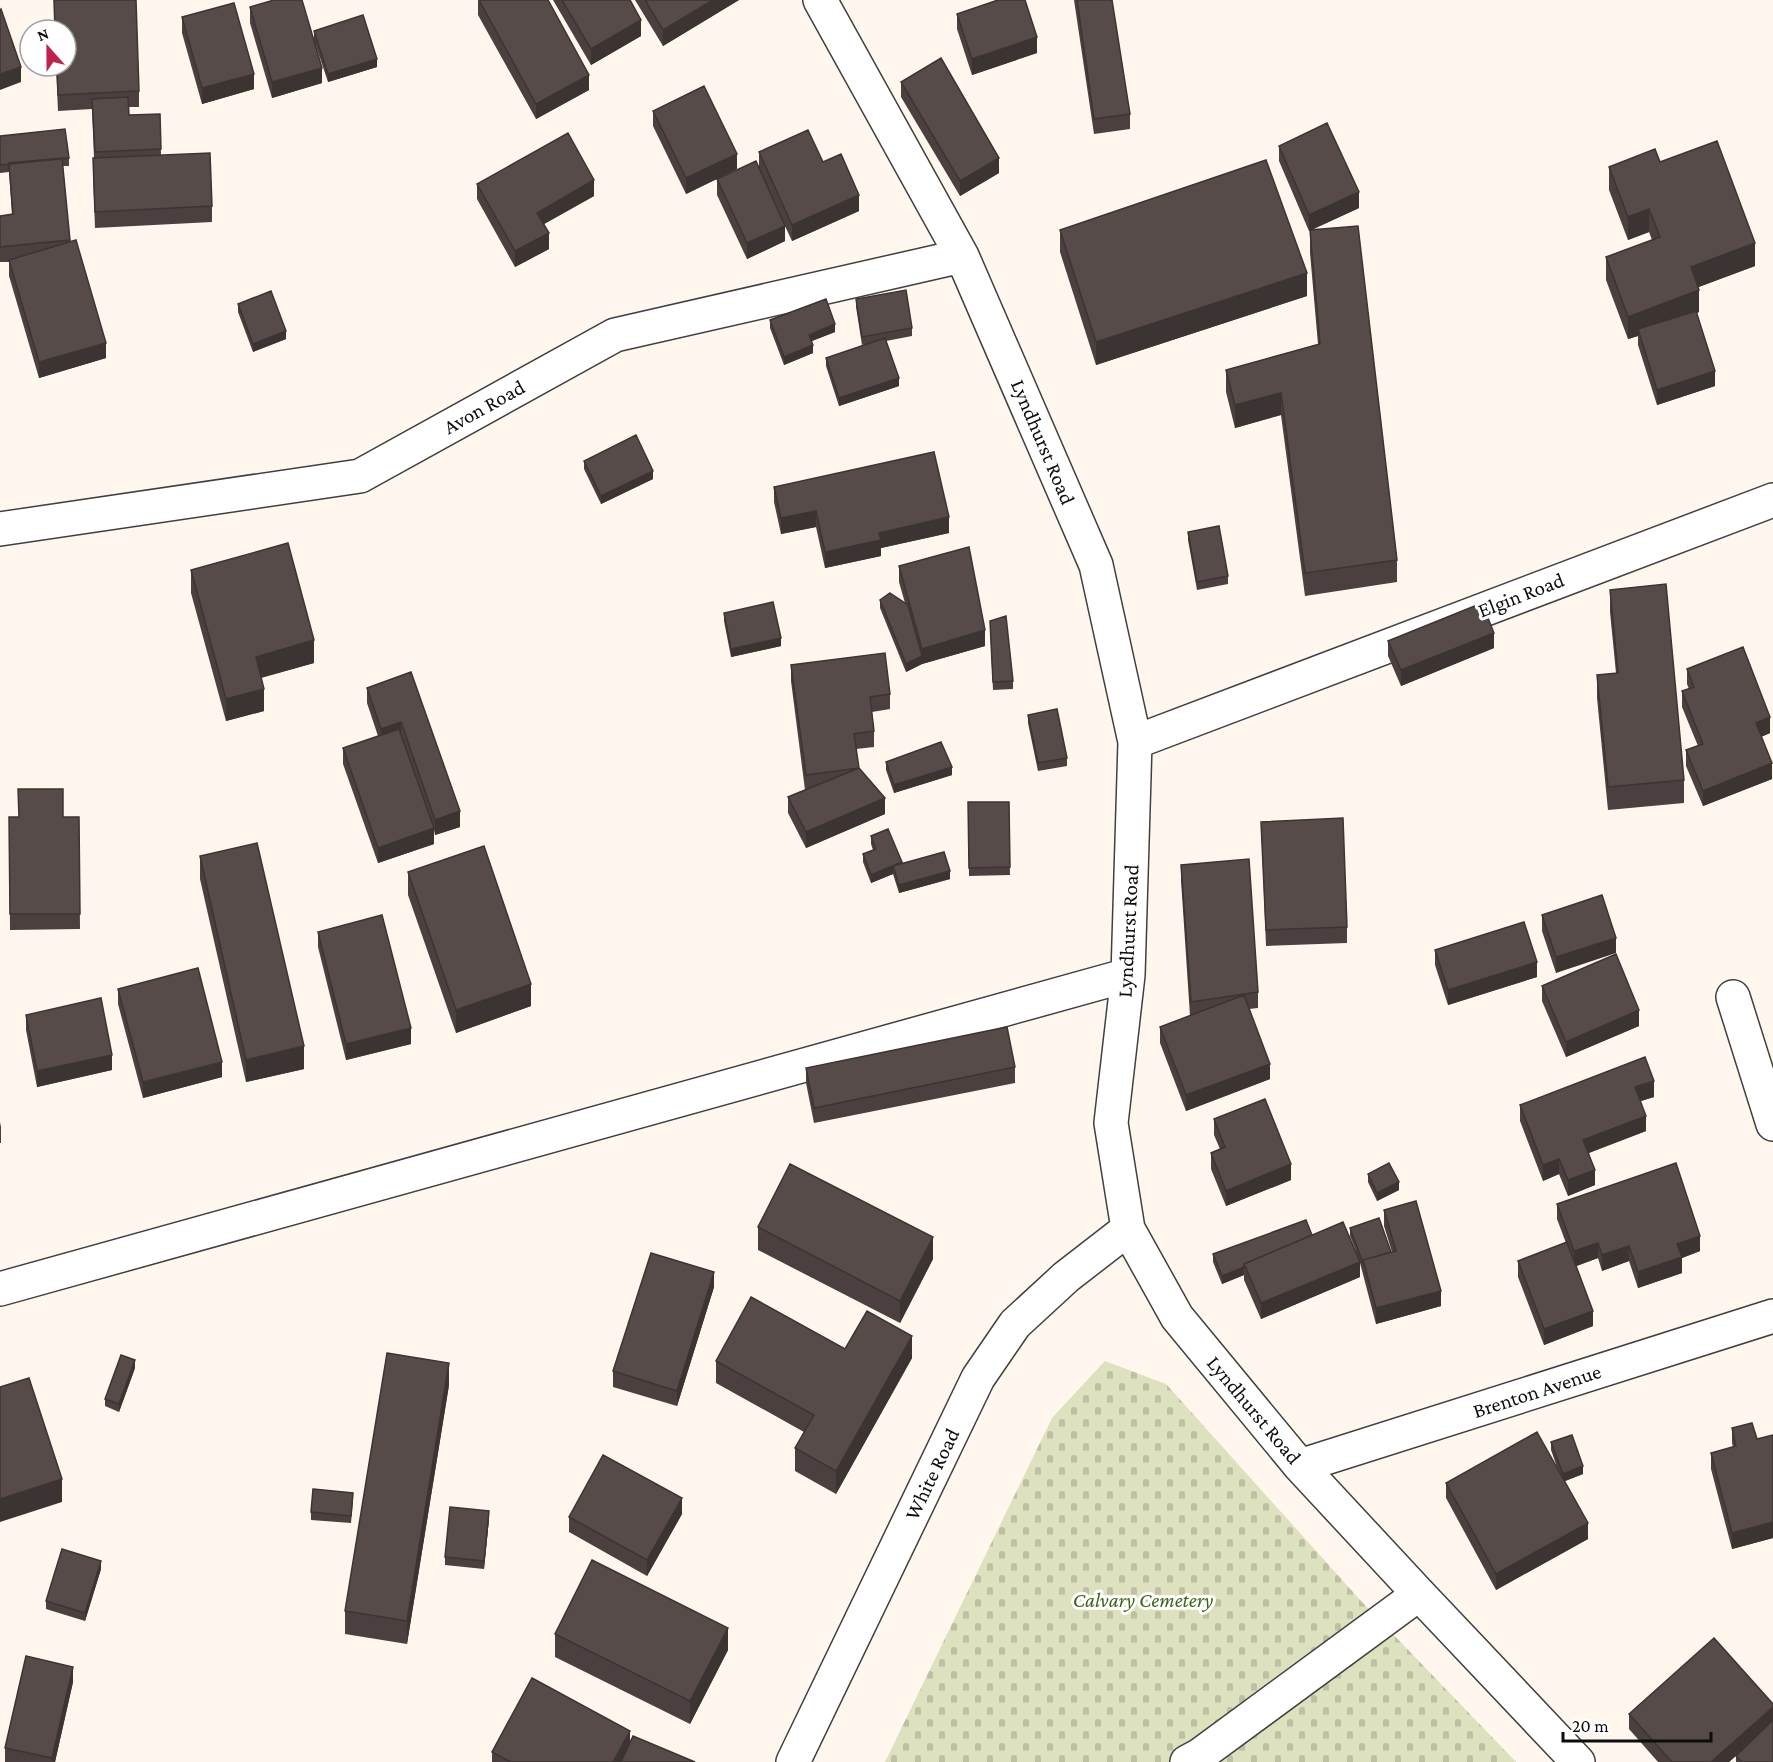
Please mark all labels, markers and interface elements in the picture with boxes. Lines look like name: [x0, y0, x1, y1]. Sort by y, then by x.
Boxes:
north arrow: [18, 18, 78, 78]
text: N: [35, 25, 51, 44]
street label: Avon Road: [439, 375, 529, 439]
street label: Lyndhurst Road: [1006, 376, 1080, 508]
street label: Elgin Road: [1475, 568, 1567, 622]
street label: Lyndhurst Road: [1113, 864, 1143, 998]
street label: Lyndhurst Road: [1202, 1351, 1306, 1469]
street label: Brenton Avenue: [1470, 1359, 1604, 1423]
street label: White Road: [900, 1424, 964, 1524]
park label: Calvary Cemetery: [1073, 1588, 1213, 1612]
scale bar: [1563, 1705, 1712, 1743]
text: 20 m: [1572, 1716, 1609, 1736]

